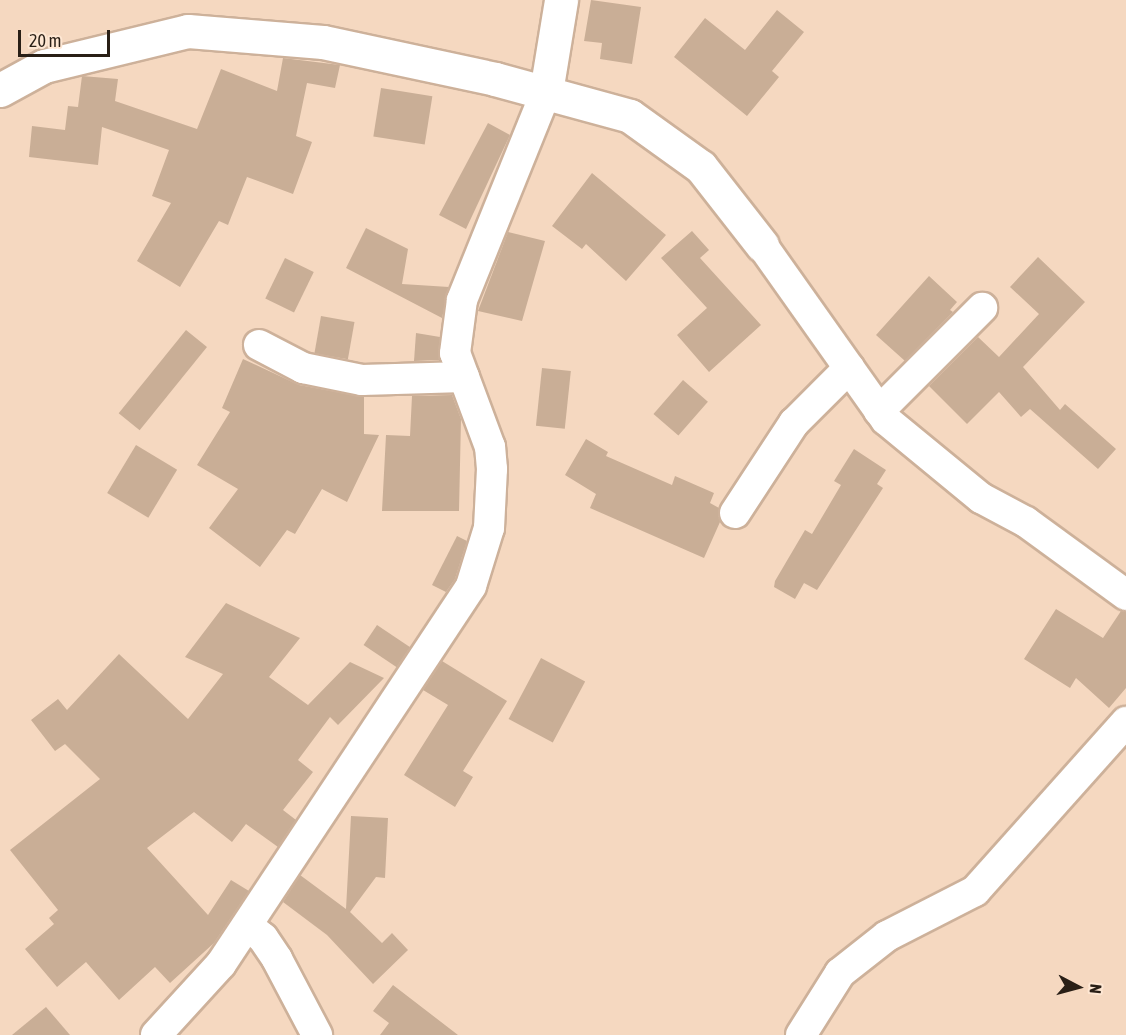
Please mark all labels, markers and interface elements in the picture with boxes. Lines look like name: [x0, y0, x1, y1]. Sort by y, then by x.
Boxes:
scale bar: [21, 18, 112, 56]
text: 20 m: [29, 30, 61, 51]
north arrow: [1048, 957, 1108, 1017]
text: N: [1086, 983, 1105, 995]

